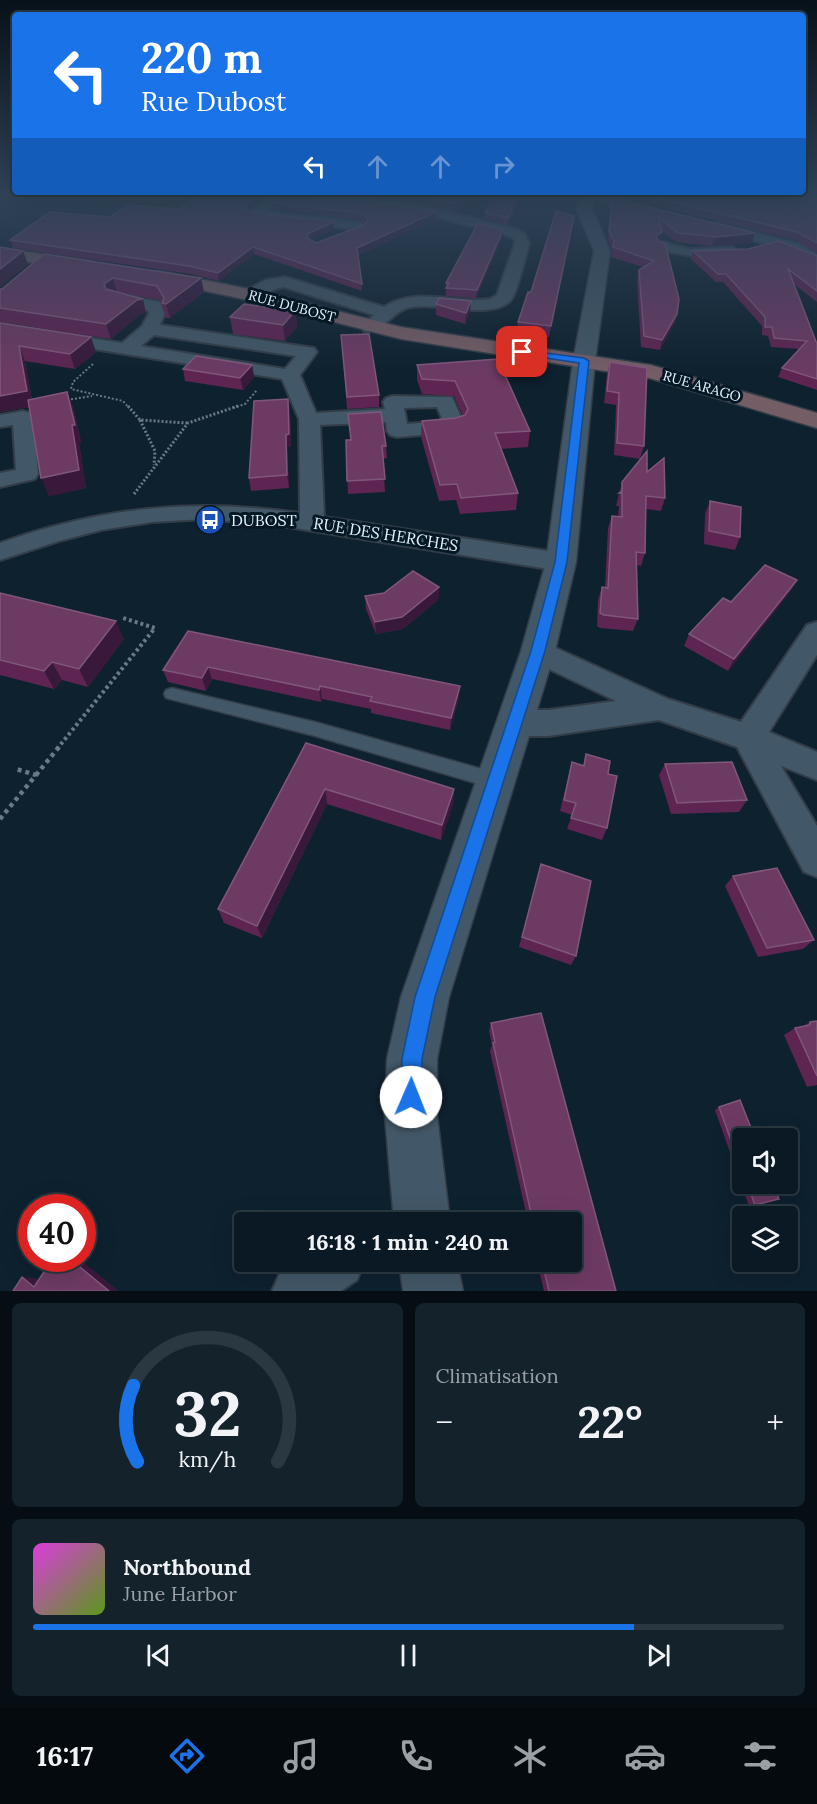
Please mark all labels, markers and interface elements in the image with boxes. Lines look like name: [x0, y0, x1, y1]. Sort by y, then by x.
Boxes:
text: 220 m: [141, 31, 262, 85]
icon: left: [42, 36, 120, 114]
text: Rue Dubost: [141, 84, 287, 118]
icon: left: [298, 150, 331, 183]
icon: ahead: [361, 150, 394, 183]
icon: ahead: [424, 150, 457, 183]
icon: right: [487, 150, 520, 183]
street label: RUE DUBOST: [247, 286, 337, 326]
pin: [496, 326, 547, 377]
icon: arrive: [505, 335, 538, 368]
street label: RUE ARAGO: [661, 366, 743, 406]
bus stop icon: DUBOST: [194, 504, 226, 536]
place label: DUBOST: [231, 510, 297, 530]
street label: RUE DES HERCHES: [312, 513, 460, 555]
position arrow: [379, 1065, 443, 1129]
map controls: [732, 1128, 798, 1272]
button: sound: [732, 1128, 798, 1194]
speed limit sign: 40: [18, 1194, 96, 1272]
button: layers: [732, 1206, 798, 1272]
text: 16:18 · 1 min · 240 m: [307, 1228, 509, 1256]
text: Climatisation: [436, 1363, 559, 1388]
text: 32: [173, 1373, 241, 1453]
text: 22°: [577, 1393, 642, 1450]
text: −: [436, 1401, 453, 1443]
text: +: [766, 1401, 784, 1443]
text: km/h: [178, 1445, 236, 1473]
text: Northbound: [123, 1553, 251, 1581]
text: June Harbor: [123, 1581, 237, 1606]
icon: previous: [142, 1639, 175, 1672]
icon: pause: [392, 1639, 425, 1672]
icon: next: [642, 1639, 675, 1672]
icon: directions: [166, 1735, 208, 1777]
icon: music: [280, 1735, 322, 1777]
icon: phone: [395, 1735, 437, 1777]
icon: climate: [509, 1735, 551, 1777]
icon: car: [624, 1735, 666, 1777]
icon: filters: [739, 1735, 781, 1777]
text: 16:17: [36, 1739, 93, 1773]

